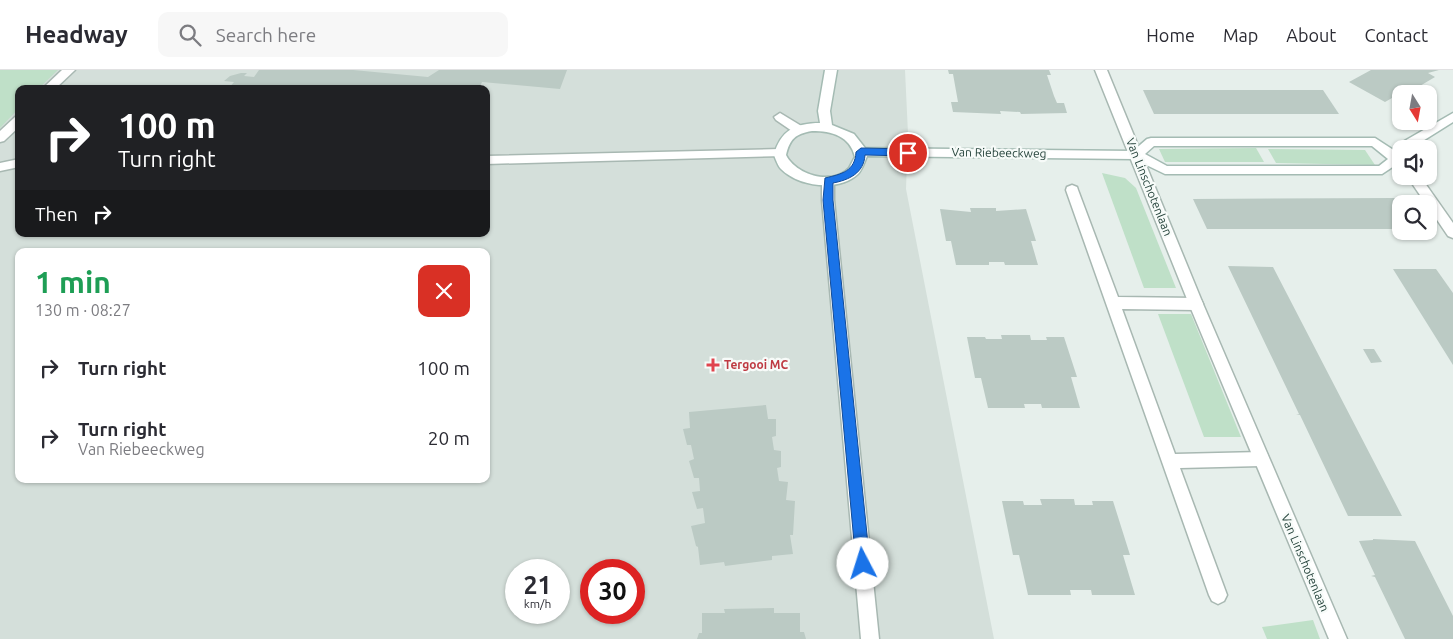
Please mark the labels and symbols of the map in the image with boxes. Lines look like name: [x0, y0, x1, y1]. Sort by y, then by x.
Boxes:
north arrow: [1392, 85, 1438, 130]
pin: [887, 132, 929, 174]
street label: Van Linschotenlaan: [1124, 136, 1175, 238]
street label: Van Riebeeckweg: [951, 145, 1047, 160]
marker: Tergooi MC: [706, 358, 720, 372]
place label: Tergooi MC: [724, 358, 789, 371]
street label: Van Linschotenlaan: [1279, 512, 1332, 613]
position arrow: [836, 537, 888, 589]
speed limit sign: 30: [580, 559, 645, 624]

